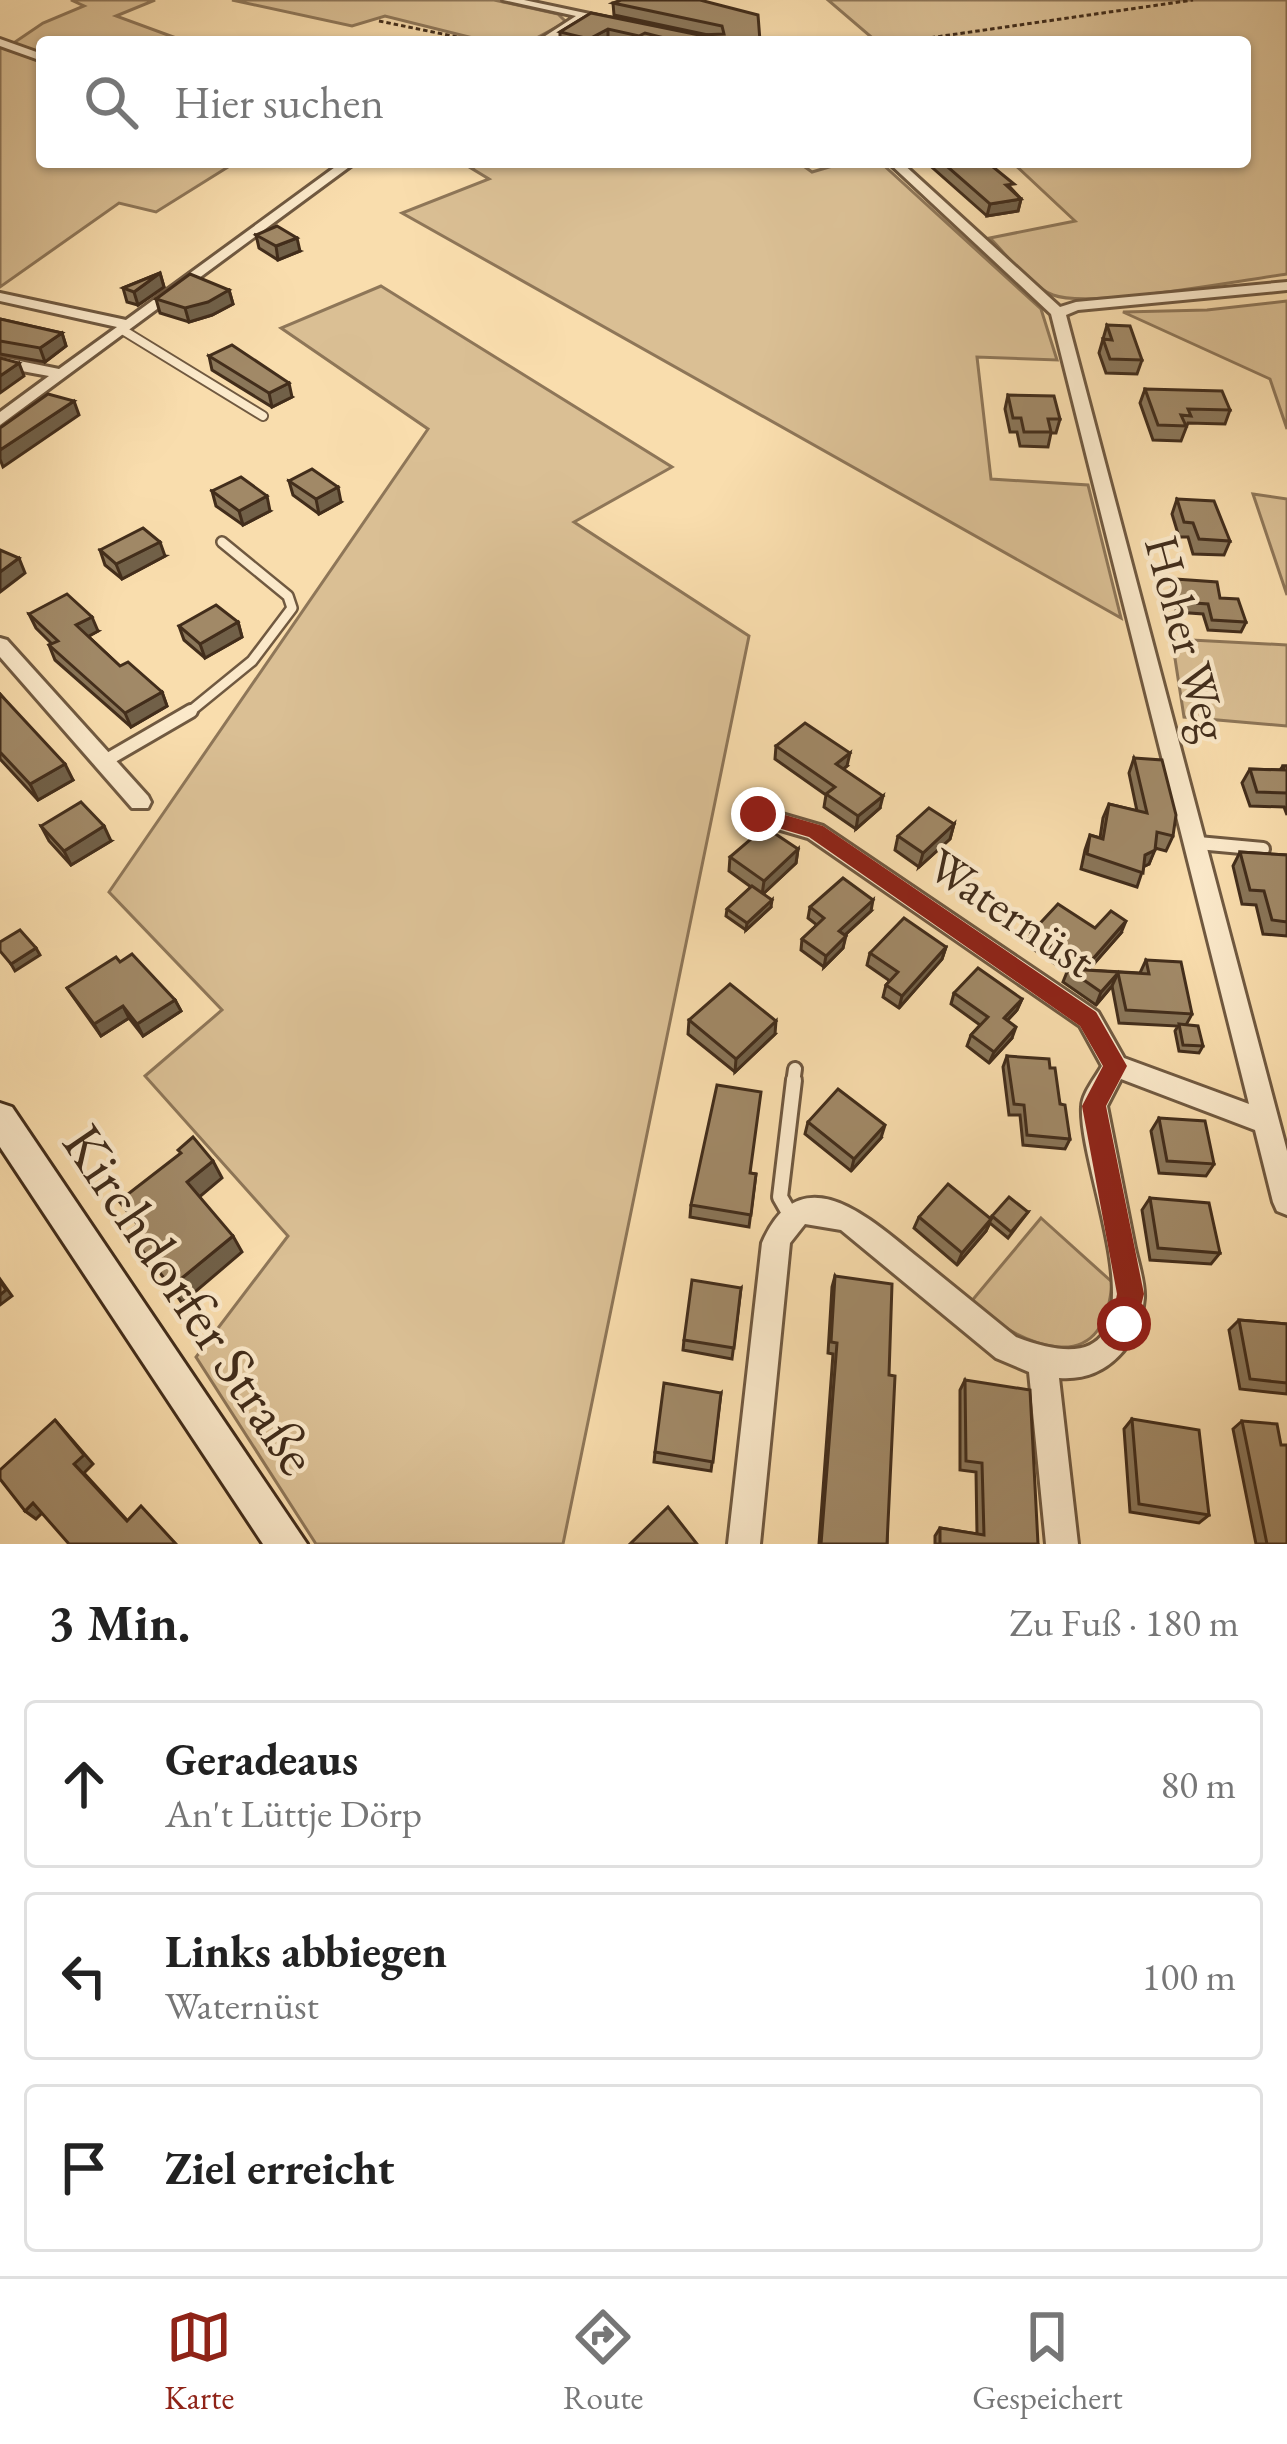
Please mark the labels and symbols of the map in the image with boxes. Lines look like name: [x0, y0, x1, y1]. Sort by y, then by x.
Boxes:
street label: Hoher Weg: [1131, 529, 1245, 748]
route end: [731, 787, 785, 841]
street label: Waternüst: [916, 833, 1108, 991]
street label: Kirchdorfer Straße: [47, 1110, 335, 1488]
route start: [1097, 1297, 1151, 1351]

